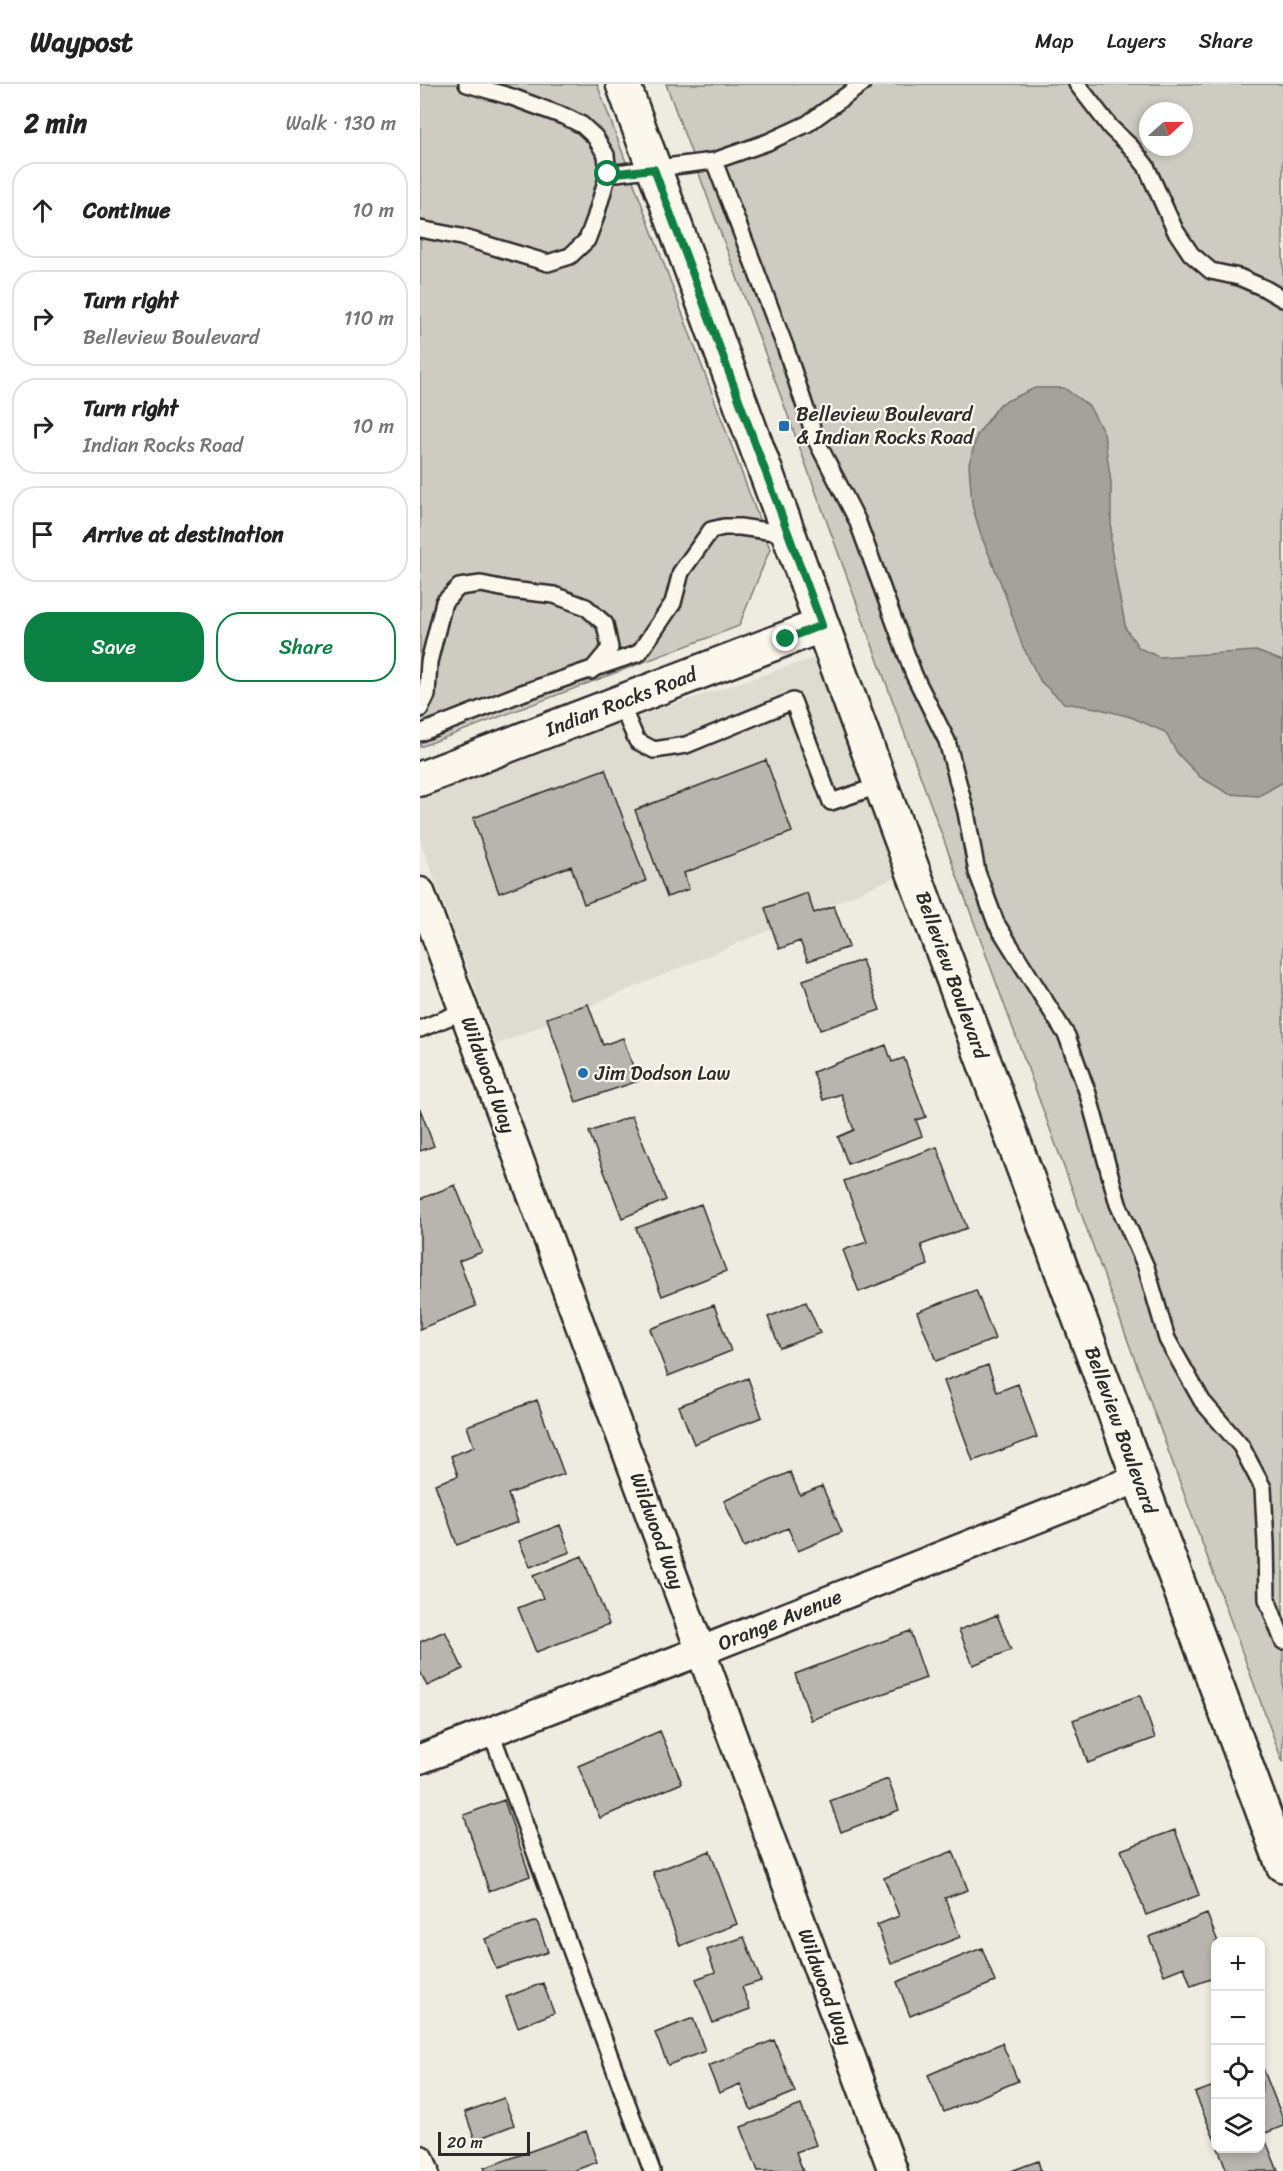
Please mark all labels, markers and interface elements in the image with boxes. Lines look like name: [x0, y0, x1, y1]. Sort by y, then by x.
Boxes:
text: Waypost: [30, 17, 133, 66]
text: Map: [1035, 22, 1074, 60]
text: Layers: [1107, 22, 1166, 60]
text: Share: [1199, 22, 1253, 60]
text: 2 min: [24, 100, 87, 146]
north arrow: [1139, 102, 1193, 156]
text: Walk · 130 m: [286, 106, 396, 141]
route start: [594, 160, 620, 186]
text: Continue: [83, 191, 171, 230]
text: 10 m: [352, 193, 394, 228]
icon: ahead: [26, 194, 59, 227]
text: Turn right: [83, 281, 178, 320]
text: 110 m: [344, 301, 394, 336]
icon: right: [26, 302, 59, 335]
text: Belleview Boulevard: [83, 320, 259, 355]
text: Turn right: [83, 389, 178, 428]
place label: Belleview Boulevard & Indian Rocks Road: [796, 397, 975, 455]
text: 10 m: [352, 409, 394, 444]
icon: right: [26, 410, 59, 443]
marker: Belleview Boulevard & Indian Rocks Road: [777, 419, 791, 433]
text: Indian Rocks Road: [83, 428, 243, 463]
text: Arrive at destination: [83, 515, 284, 554]
icon: arrive: [26, 518, 59, 551]
button: Save: [24, 612, 204, 682]
button: Share: [216, 612, 396, 682]
route end: [772, 625, 798, 651]
street label: Indian Rocks Road: [539, 657, 703, 747]
street label: Belleview Boulevard: [905, 886, 999, 1065]
street label: Wildwood Way: [451, 1011, 526, 1139]
place label: Jim Dodson Law: [594, 1056, 730, 1091]
marker: Jim Dodson Law: [576, 1066, 590, 1080]
street label: Belleview Boulevard: [1074, 1341, 1168, 1520]
street label: Wildwood Way: [620, 1467, 695, 1595]
street label: Orange Avenue: [713, 1579, 847, 1661]
street label: Wildwood Way: [788, 1923, 863, 2051]
map controls: [1211, 1937, 1265, 2153]
button: +: [1211, 1937, 1265, 1991]
button: −: [1211, 1991, 1265, 2045]
button: locate: [1211, 2045, 1265, 2099]
button: layers: [1211, 2099, 1265, 2153]
text: 20 m: [447, 2128, 483, 2157]
scale bar: [438, 2129, 530, 2156]

